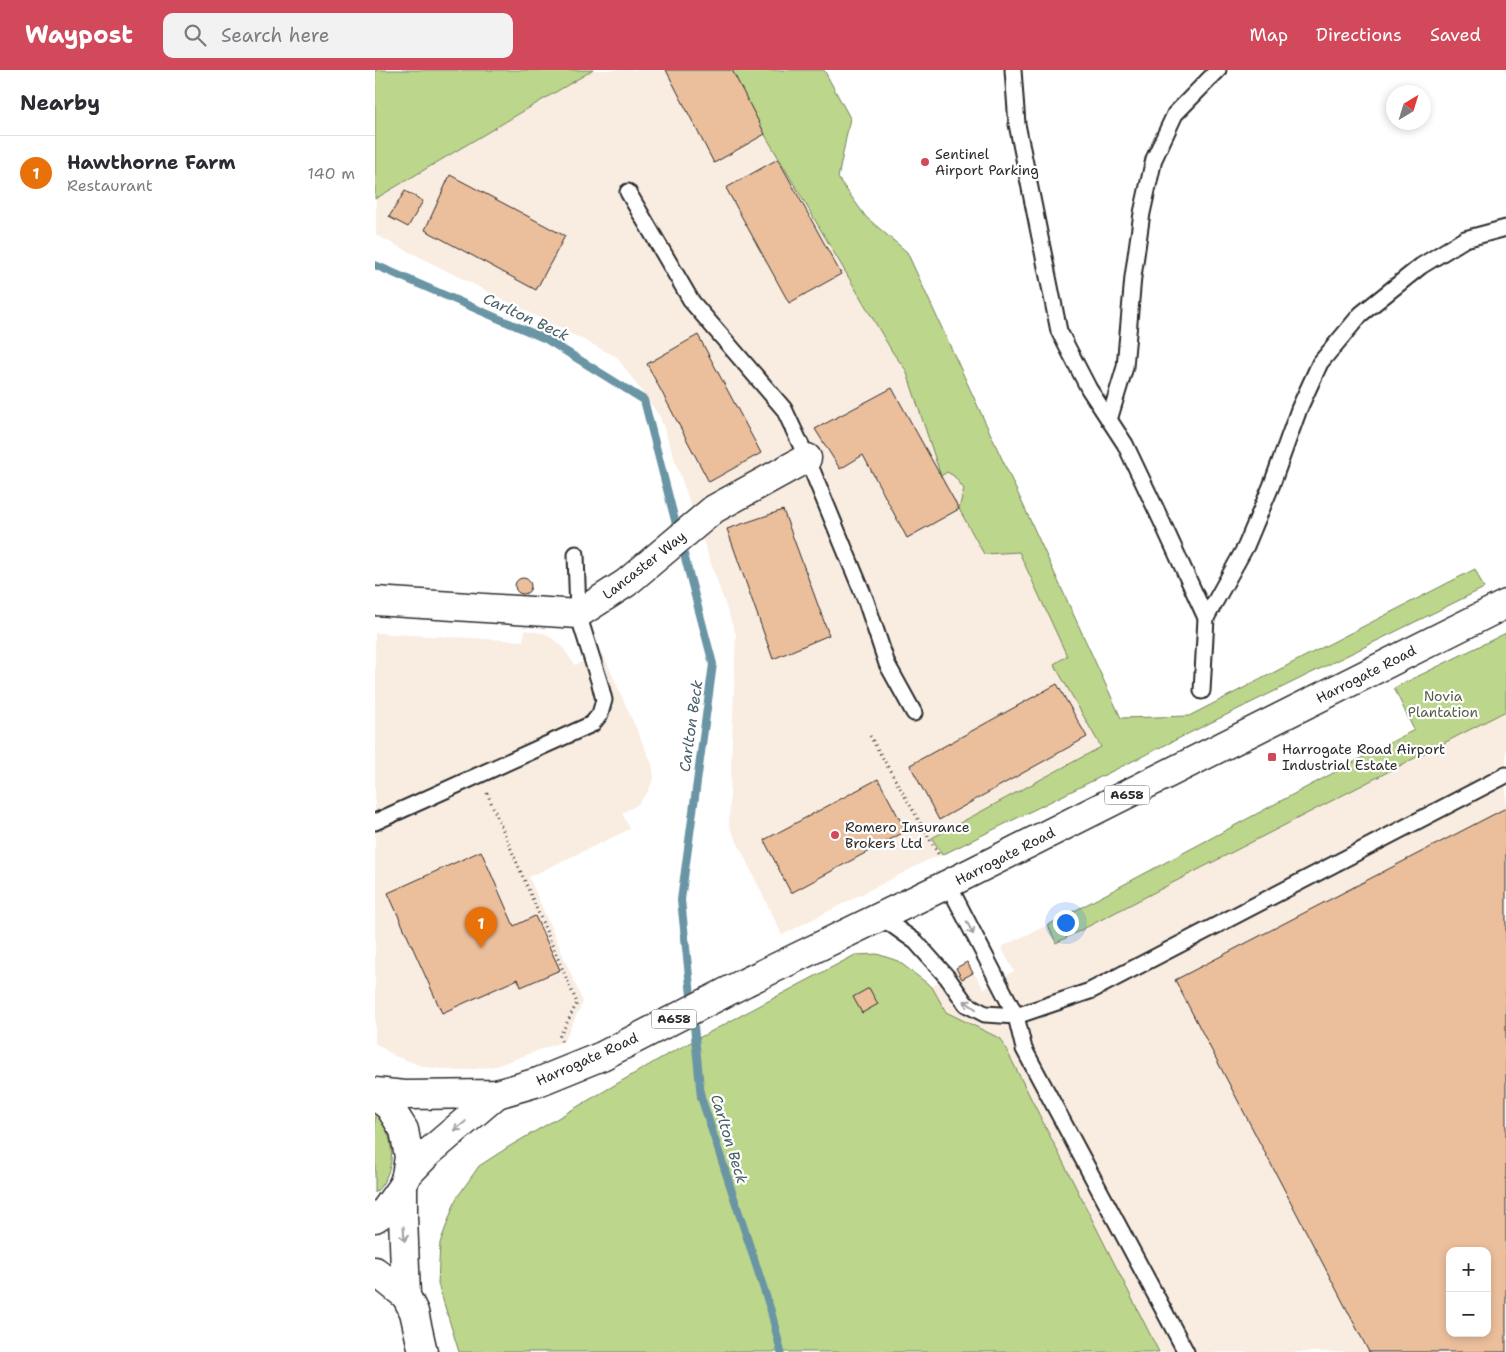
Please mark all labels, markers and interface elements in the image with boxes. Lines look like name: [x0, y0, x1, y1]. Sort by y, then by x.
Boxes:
search box: [163, 13, 513, 58]
text: Waypost: [25, 19, 133, 51]
icon: search: [181, 21, 209, 49]
text: Search here: [221, 23, 329, 48]
text: Map: [1250, 23, 1288, 47]
text: Directions: [1316, 23, 1402, 47]
text: Saved: [1430, 23, 1481, 47]
north arrow: [1386, 85, 1431, 130]
text: Nearby: [20, 89, 100, 117]
place label: Sentinel Airport Parking: [935, 145, 1039, 179]
text: Hawthorne Farm: [67, 150, 236, 175]
marker: Sentinel Airport Parking: [919, 156, 931, 168]
text: 1: [32, 163, 40, 184]
text: 140 m: [308, 163, 355, 184]
text: Restaurant: [67, 175, 153, 196]
water label: Carlton Beck: [480, 288, 572, 346]
street label: Lancaster Way: [599, 527, 689, 603]
street label: Harrogate Road: [1313, 641, 1419, 707]
water label: Carlton Beck: [675, 678, 707, 773]
park label: Novia Plantation: [1408, 687, 1479, 721]
place label: Harrogate Road Airport Industrial Estate: [1282, 740, 1445, 774]
marker: Harrogate Road Airport Industrial Estate: [1266, 751, 1278, 763]
road number: A658: [1105, 786, 1149, 804]
place label: Romero Insurance Brokers Ltd: [845, 818, 970, 852]
street label: Harrogate Road: [952, 823, 1058, 889]
marker: Romero Insurance Brokers Ltd: [829, 829, 841, 841]
pin: 1: [465, 907, 497, 948]
your location: [1053, 910, 1079, 936]
one-way arrow: [965, 920, 975, 935]
one-way arrow: [963, 1000, 977, 1010]
road number: A658: [651, 1010, 697, 1029]
street label: Harrogate Road: [533, 1028, 641, 1090]
water label: Carlton Beck: [706, 1092, 752, 1187]
one-way arrow: [454, 1120, 467, 1131]
one-way arrow: [399, 1226, 409, 1242]
map controls: [1446, 1247, 1491, 1337]
button: +: [1446, 1247, 1491, 1292]
button: −: [1446, 1292, 1491, 1337]

